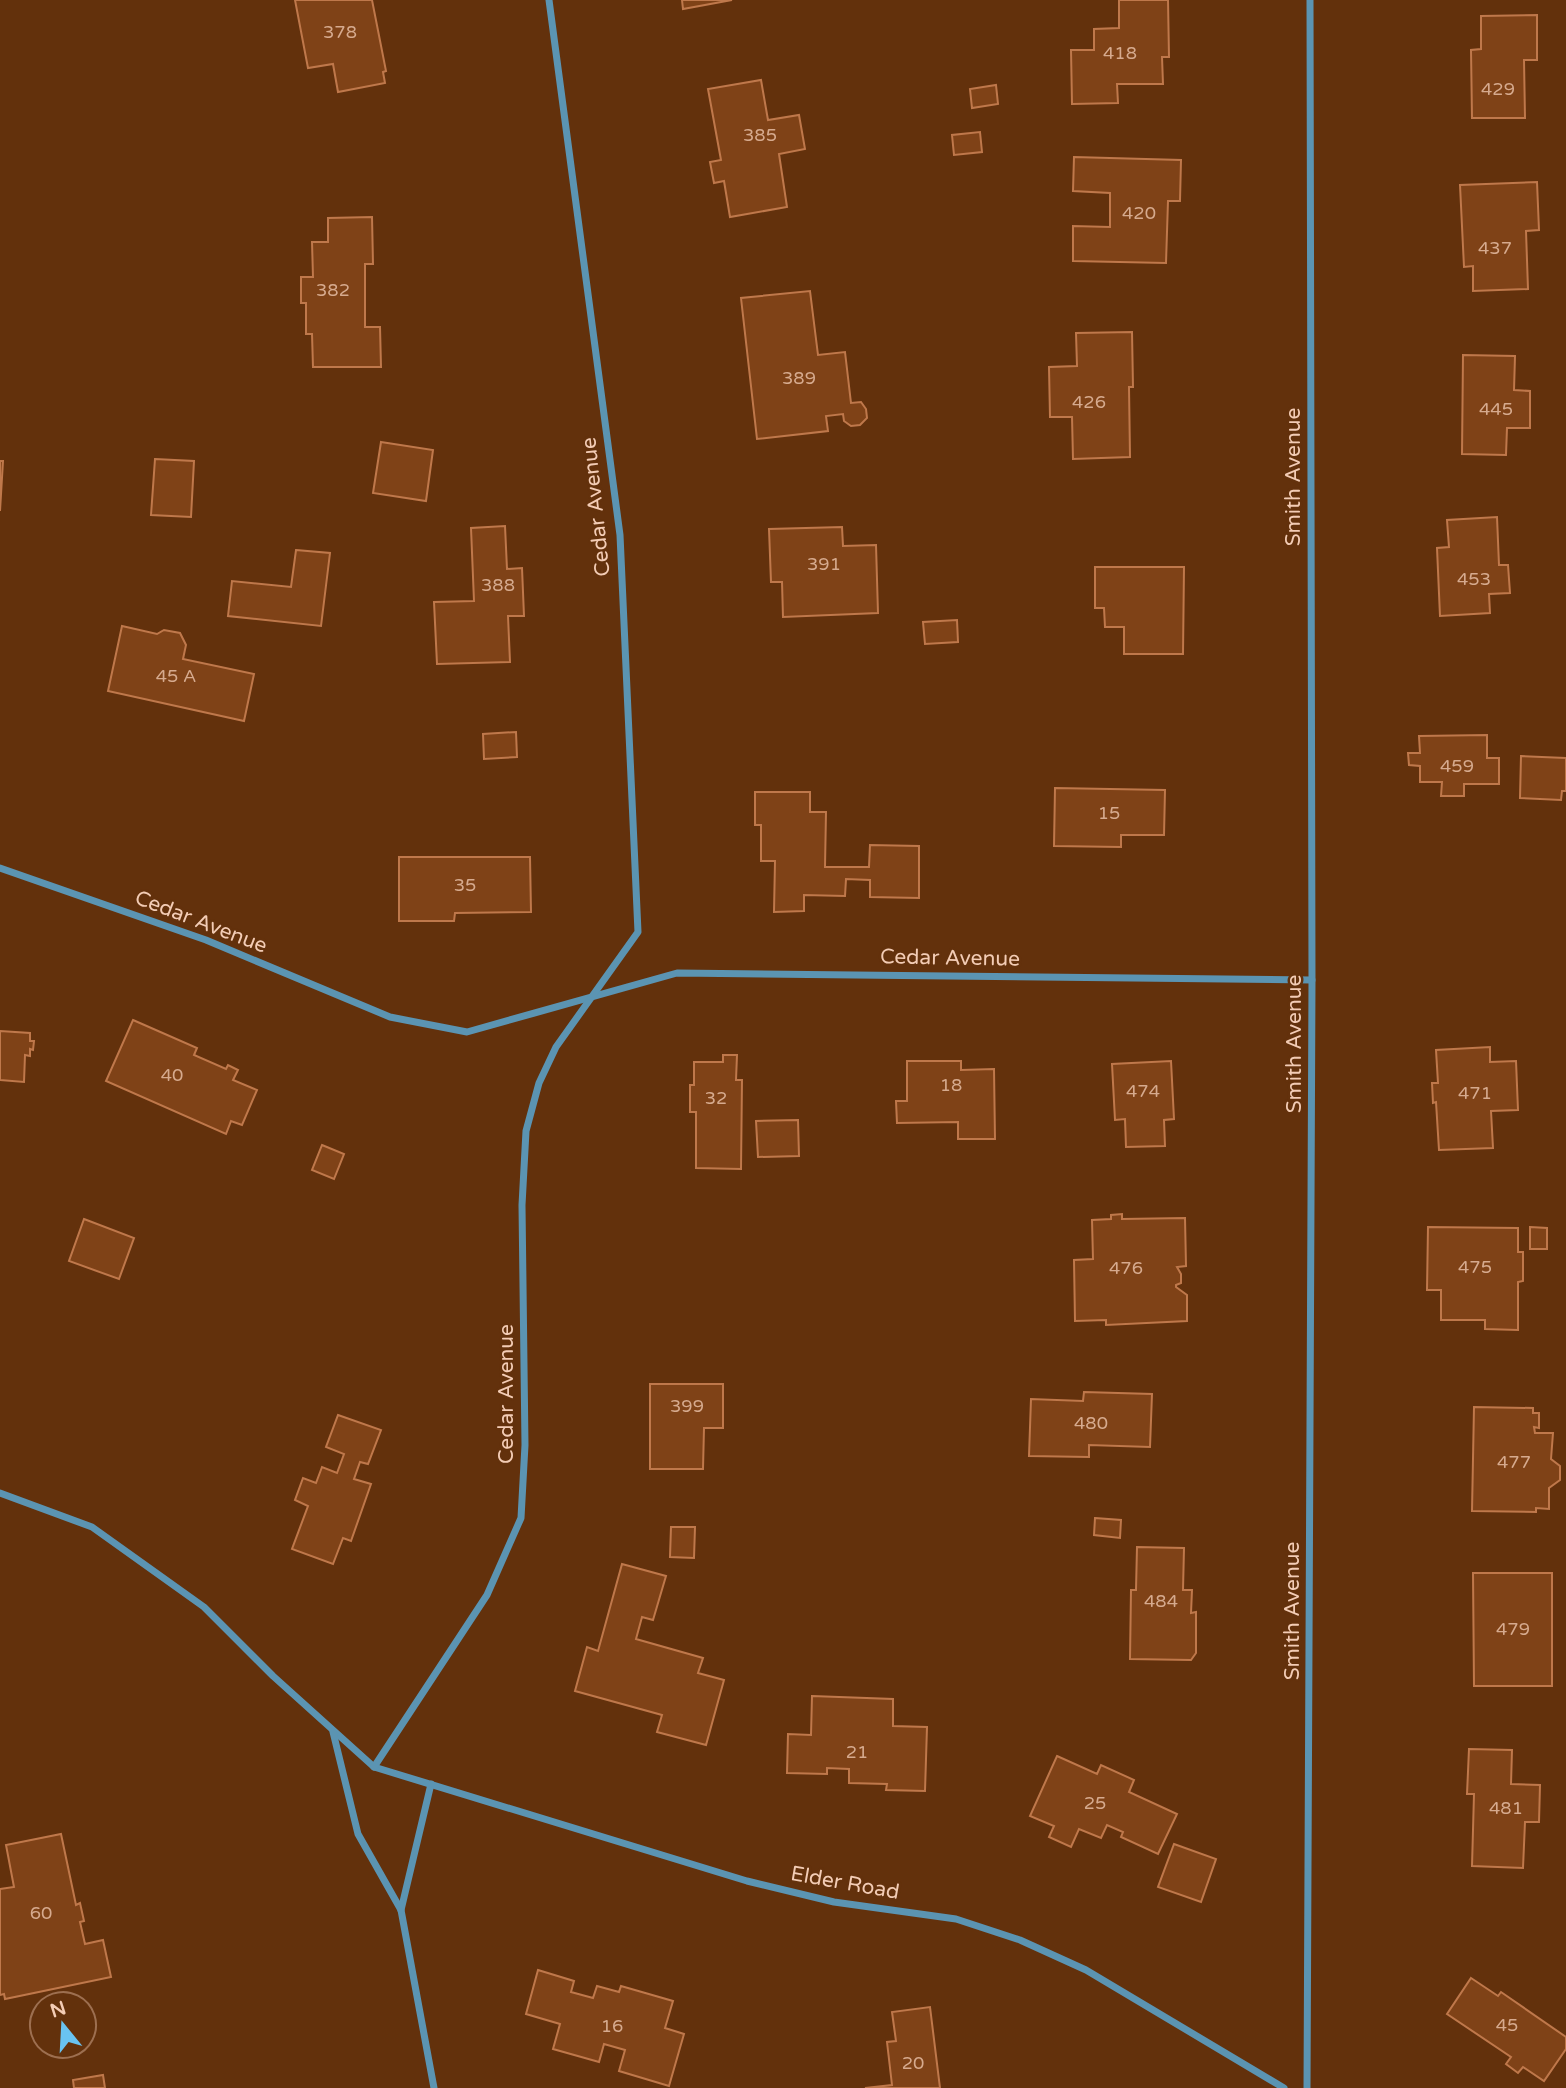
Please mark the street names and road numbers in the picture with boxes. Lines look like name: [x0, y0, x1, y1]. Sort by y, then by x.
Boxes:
street label: Smith Avenue: [1281, 408, 1306, 546]
street label: Cedar Avenue: [576, 436, 616, 578]
street label: Cedar Avenue: [131, 885, 271, 959]
street label: Cedar Avenue: [880, 944, 1020, 972]
street label: Smith Avenue: [1282, 975, 1307, 1113]
street label: Cedar Avenue: [494, 1324, 519, 1464]
street label: Smith Avenue: [1280, 1542, 1305, 1680]
street label: Elder Road: [789, 1861, 901, 1905]

